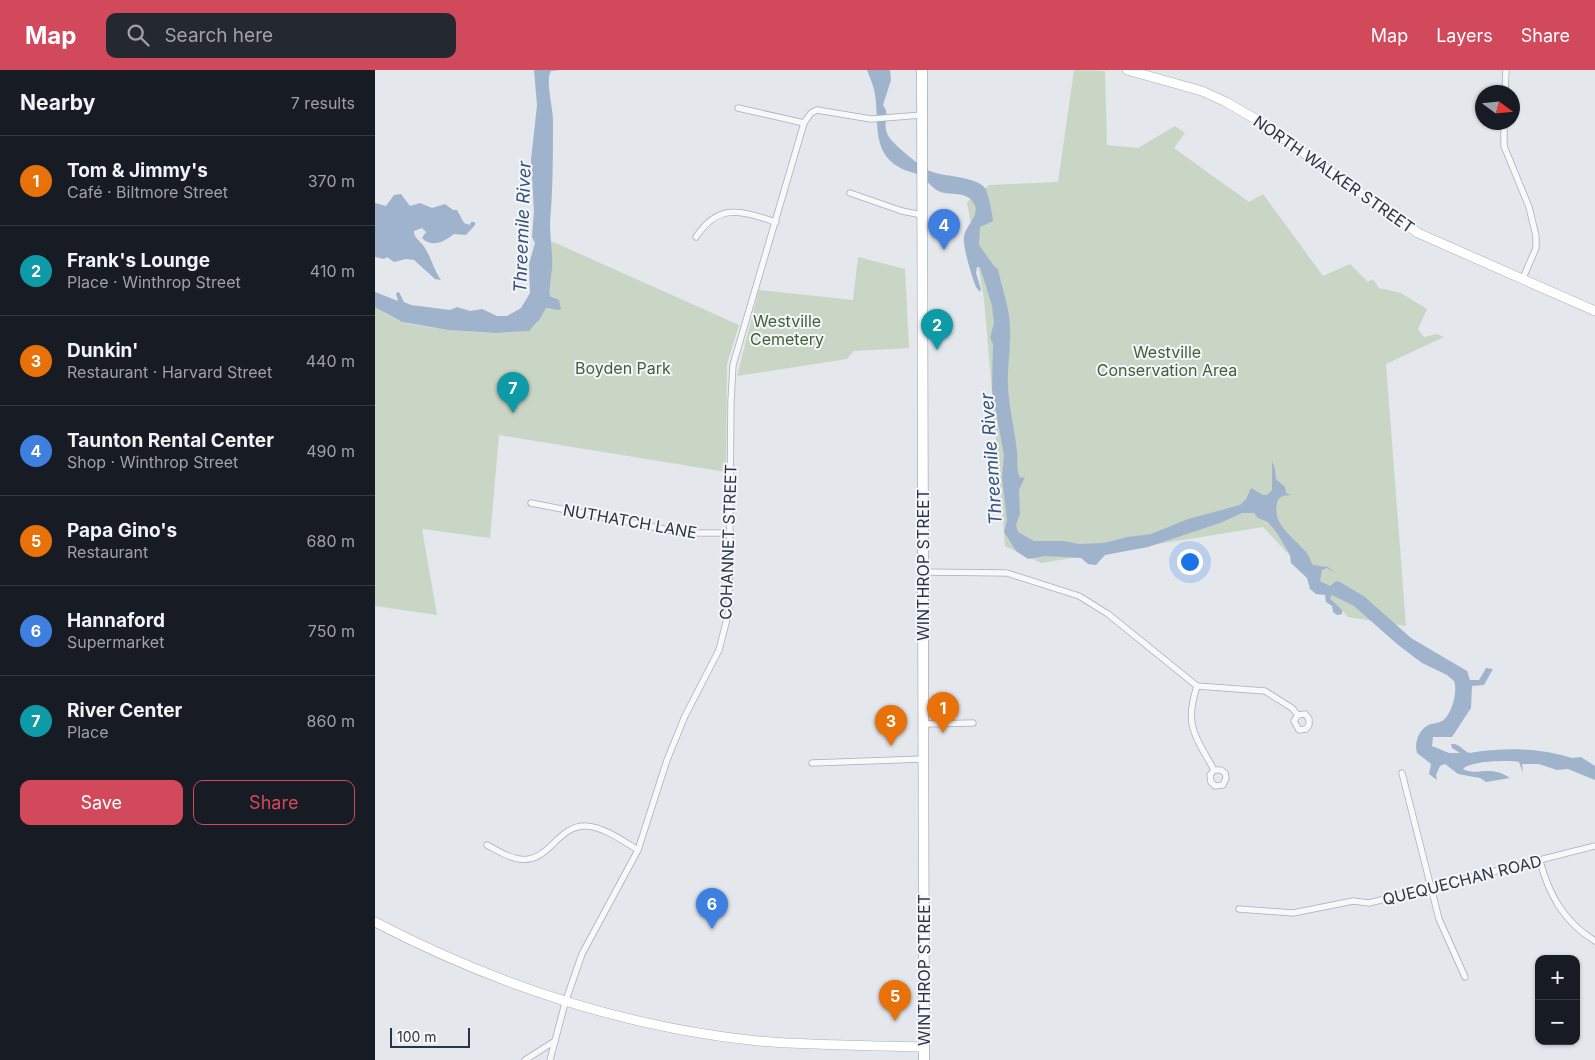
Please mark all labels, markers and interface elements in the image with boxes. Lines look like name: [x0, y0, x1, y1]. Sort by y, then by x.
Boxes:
search box: [106, 13, 456, 58]
text: Map: [25, 21, 76, 50]
icon: search: [124, 21, 152, 49]
text: Search here: [164, 24, 273, 47]
text: Map: [1371, 25, 1408, 46]
text: Layers: [1436, 25, 1493, 46]
text: Share: [1521, 25, 1570, 46]
north arrow: [1475, 85, 1520, 130]
text: Nearby: [20, 90, 95, 115]
text: 7 results: [291, 93, 355, 113]
street label: NORTH WALKER STREET: [1250, 111, 1418, 237]
text: Tom & Jimmy's: [67, 159, 208, 182]
water label: Threemile River: [509, 159, 535, 293]
text: 1: [33, 171, 39, 191]
text: 370 m: [308, 171, 355, 191]
text: Café · Biltmore Street: [67, 182, 228, 202]
pin: 4: [928, 209, 960, 250]
text: Frank's Lounge: [67, 249, 210, 272]
text: 2: [31, 261, 41, 281]
text: 410 m: [310, 261, 355, 281]
text: Place · Winthrop Street: [67, 272, 241, 292]
pin: 2: [921, 309, 953, 350]
park label: Westville Cemetery: [750, 311, 824, 349]
text: Dunkin': [67, 339, 138, 362]
park label: Westville Conservation Area: [1097, 342, 1237, 380]
text: 3: [31, 351, 41, 371]
text: 440 m: [306, 351, 355, 371]
park label: Boyden Park: [575, 358, 671, 378]
text: Restaurant · Harvard Street: [67, 362, 272, 382]
pin: 7: [497, 372, 529, 413]
water label: Threemile River: [976, 391, 1006, 526]
text: Taunton Rental Center: [67, 429, 274, 452]
text: 4: [31, 441, 41, 461]
text: 490 m: [306, 441, 355, 461]
text: Shop · Winthrop Street: [67, 452, 238, 472]
street label: COHANNET STREET: [715, 464, 741, 620]
street label: WINTHROP STREET: [913, 489, 933, 641]
street label: NUTHATCH LANE: [562, 499, 698, 543]
text: Papa Gino's: [67, 519, 177, 542]
text: 5: [31, 531, 41, 551]
text: 680 m: [307, 531, 355, 551]
text: Restaurant: [67, 542, 148, 562]
your location: [1177, 549, 1203, 575]
text: Hannaford: [67, 609, 165, 632]
text: 6: [31, 621, 41, 641]
text: 750 m: [308, 621, 355, 641]
text: Supermarket: [67, 632, 164, 652]
pin: 1: [927, 692, 959, 733]
text: River Center: [67, 699, 182, 722]
pin: 3: [875, 705, 907, 746]
text: 7: [31, 711, 41, 731]
text: 860 m: [307, 711, 355, 731]
text: Place: [67, 722, 109, 742]
button: Save: [20, 780, 183, 825]
button: Share: [193, 780, 355, 825]
street label: QUEQUECHAN ROAD: [1380, 851, 1544, 909]
pin: 6: [696, 888, 728, 929]
street label: WINTHROP STREET: [914, 894, 934, 1046]
map controls: [1535, 955, 1580, 1045]
button: +: [1535, 955, 1580, 1000]
pin: 5: [879, 980, 911, 1021]
button: −: [1535, 1000, 1580, 1045]
scale bar: [390, 1025, 470, 1048]
text: 100 m: [397, 1028, 437, 1045]

